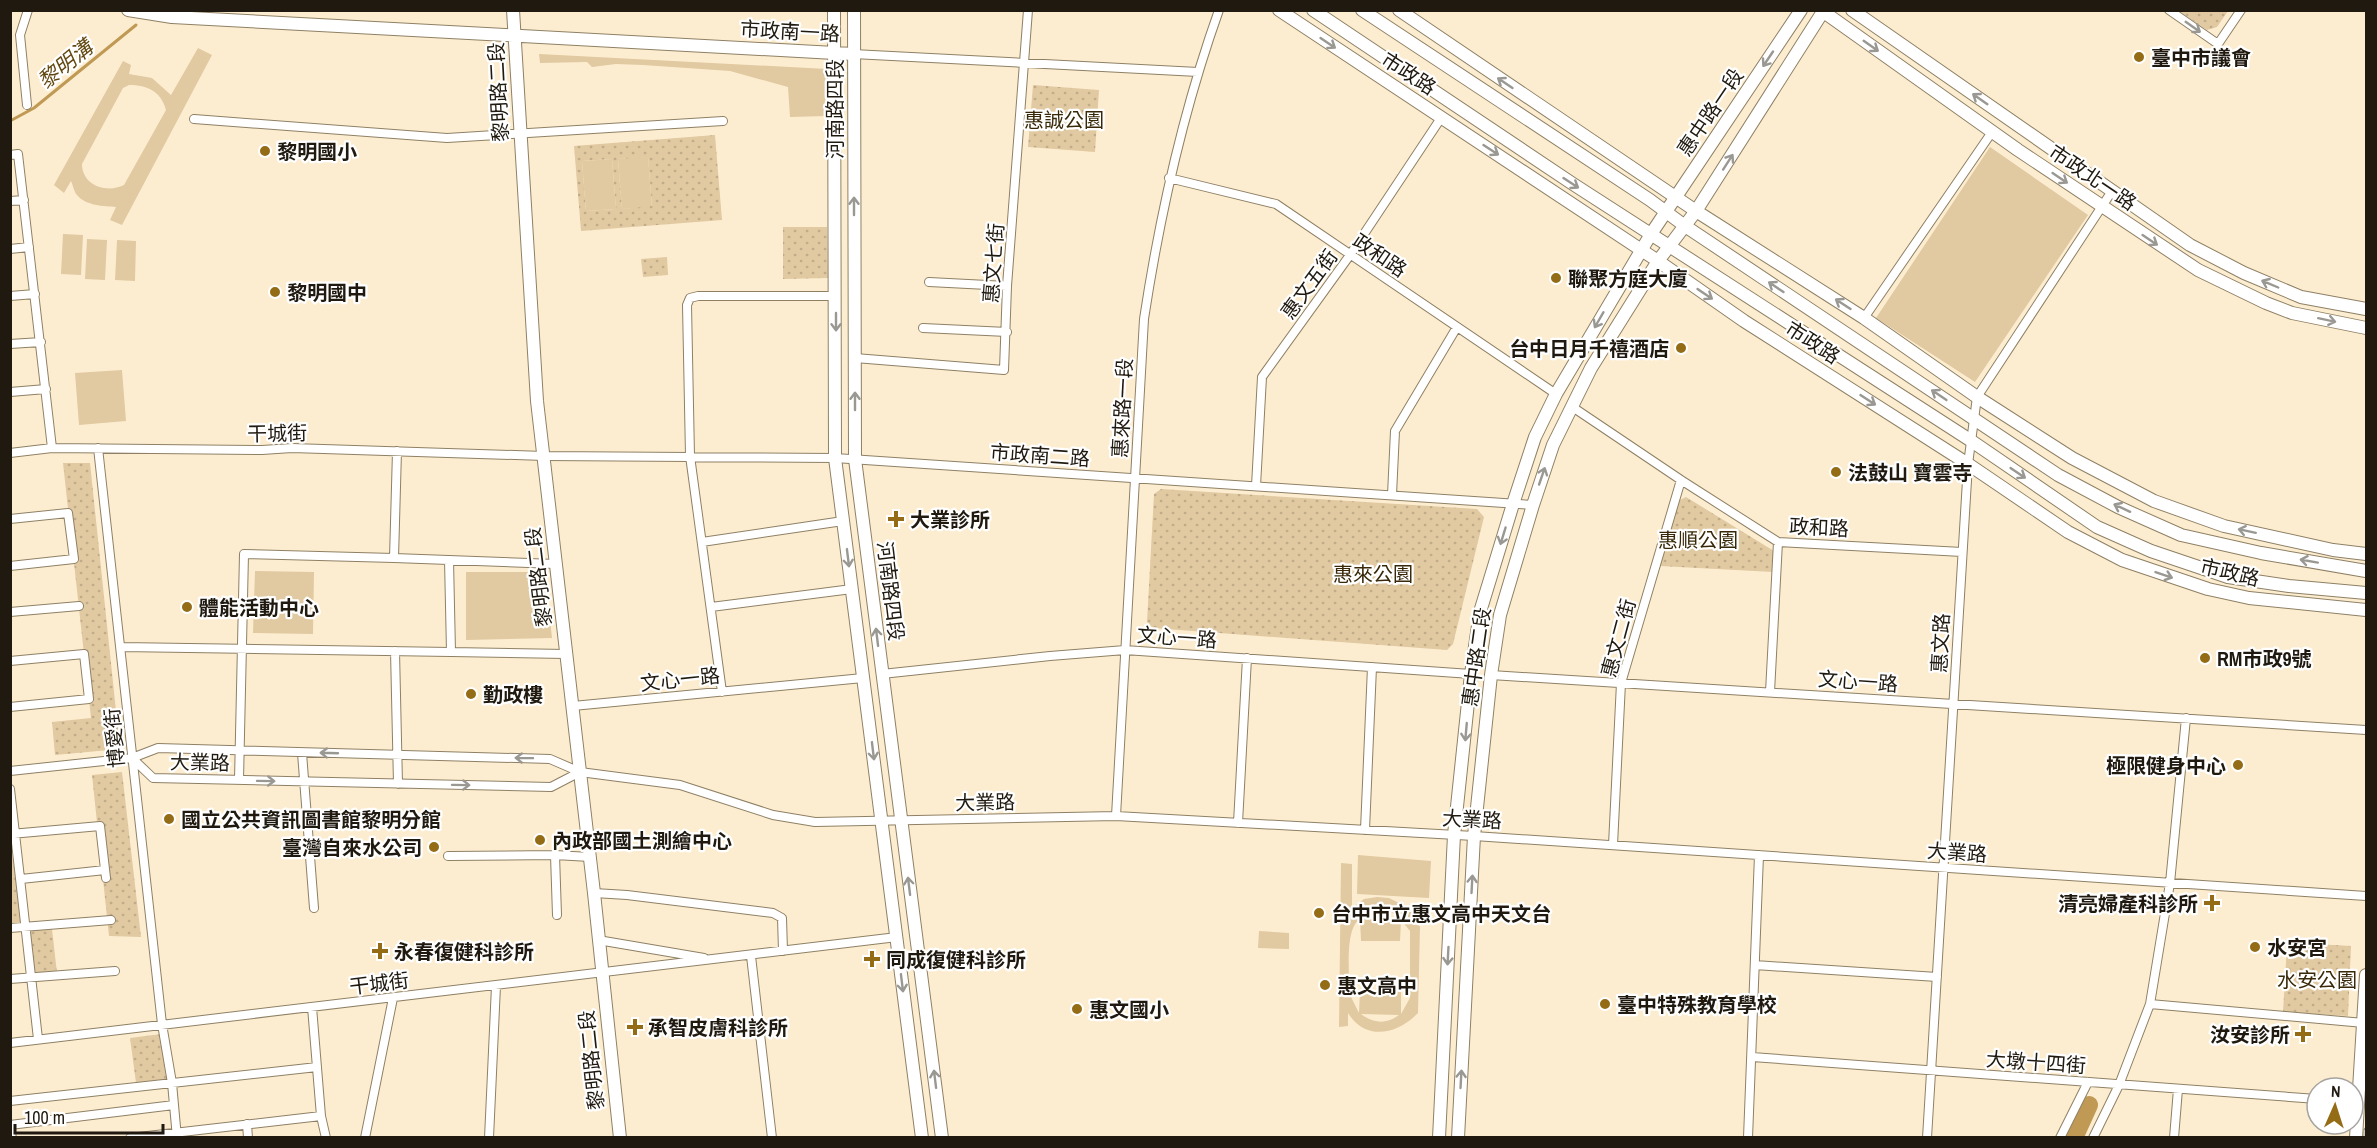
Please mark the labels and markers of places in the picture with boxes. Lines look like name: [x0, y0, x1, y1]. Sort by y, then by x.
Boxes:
place label: 臺中市議會: [2151, 44, 2251, 71]
marker: 臺中市議會: [2132, 50, 2146, 64]
place label: 黎明國小: [277, 138, 357, 165]
marker: 黎明國小: [258, 144, 272, 158]
place label: 聯聚方庭大廈: [1568, 265, 1688, 292]
marker: 聯聚方庭大廈: [1549, 271, 1563, 285]
place label: 黎明國中: [287, 279, 367, 306]
marker: 黎明國中: [268, 285, 282, 299]
place label: 台中日月千禧酒店: [1509, 335, 1669, 362]
marker: 台中日月千禧酒店: [1674, 341, 1688, 355]
place label: 法鼓山 寶雲寺: [1848, 459, 1973, 486]
marker: 法鼓山 寶雲寺: [1829, 465, 1843, 479]
place label: 大業診所: [910, 506, 990, 533]
marker: 大業診所: [887, 510, 905, 528]
place label: 體能活動中心: [199, 594, 319, 621]
marker: 體能活動中心: [180, 600, 194, 614]
place label: RM市政9號: [2217, 645, 2312, 672]
marker: RM市政9號: [2198, 651, 2212, 665]
place label: 勤政樓: [483, 681, 543, 708]
marker: 勤政樓: [464, 687, 478, 701]
place label: 極限健身中心: [2106, 752, 2226, 779]
marker: 極限健身中心: [2231, 758, 2245, 772]
place label: 國立公共資訊圖書館黎明分館: [181, 806, 441, 833]
marker: 國立公共資訊圖書館黎明分館: [162, 812, 176, 826]
place label: 內政部國土測繪中心: [552, 827, 732, 854]
marker: 內政部國土測繪中心: [533, 833, 547, 847]
place label: 臺灣自來水公司: [282, 834, 422, 861]
marker: 臺灣自來水公司: [427, 840, 441, 854]
place label: 清亮婦產科診所: [2058, 890, 2198, 917]
marker: 清亮婦產科診所: [2203, 894, 2221, 912]
place label: 台中市立惠文高中天文台: [1331, 900, 1551, 927]
marker: 台中市立惠文高中天文台: [1312, 906, 1326, 920]
place label: 水安宮: [2267, 934, 2327, 961]
place label: 永春復健科診所: [394, 938, 534, 965]
marker: 水安宮: [2248, 940, 2262, 954]
marker: 永春復健科診所: [371, 942, 389, 960]
place label: 同成復健科診所: [886, 946, 1026, 973]
marker: 同成復健科診所: [863, 950, 881, 968]
place label: 惠文高中: [1337, 972, 1417, 999]
marker: 惠文高中: [1318, 978, 1332, 992]
place label: 臺中特殊教育學校: [1617, 991, 1777, 1018]
place label: 惠文國小: [1089, 996, 1169, 1023]
marker: 臺中特殊教育學校: [1598, 997, 1612, 1011]
marker: 惠文國小: [1070, 1002, 1084, 1016]
place label: 承智皮膚科診所: [648, 1014, 788, 1041]
marker: 承智皮膚科診所: [626, 1018, 644, 1036]
place label: 汝安診所: [2210, 1021, 2290, 1048]
marker: 汝安診所: [2294, 1025, 2312, 1043]

